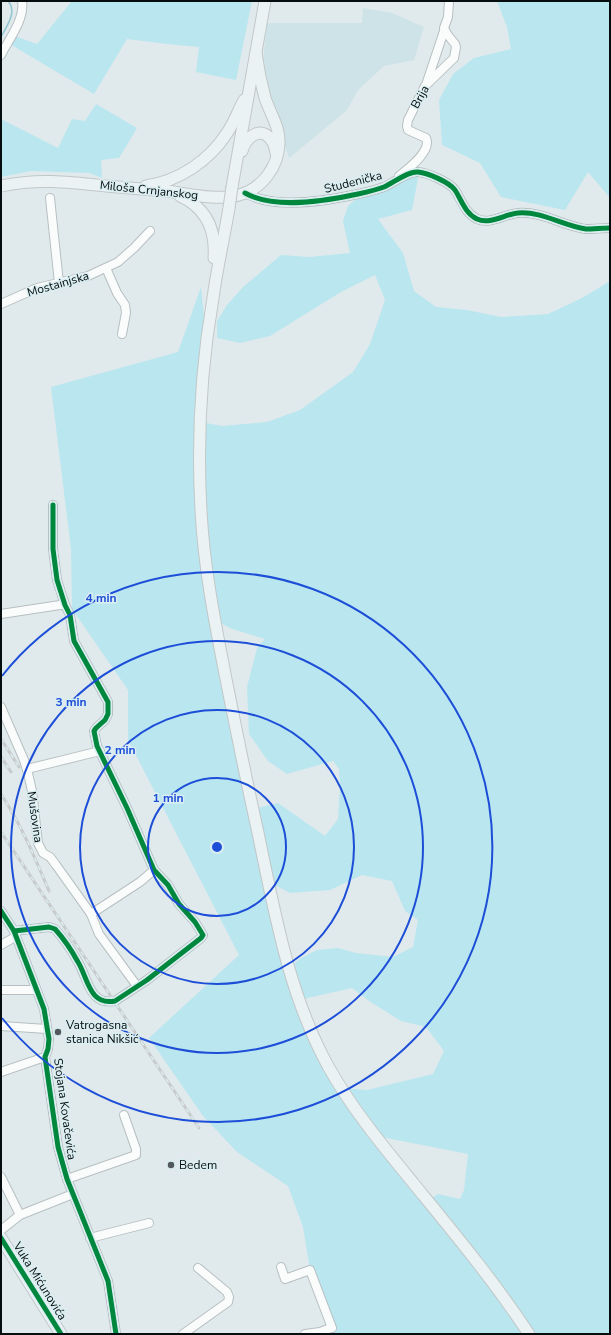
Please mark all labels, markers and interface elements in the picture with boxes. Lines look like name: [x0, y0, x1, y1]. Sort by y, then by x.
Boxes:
street label: Brija: [407, 82, 433, 112]
street label: Studenička: [322, 167, 384, 197]
street label: Miloša Crnjanskog: [99, 177, 199, 203]
street label: Mostainjska: [25, 268, 91, 300]
text: 4 min: [85, 590, 117, 606]
text: 3 min: [55, 694, 87, 710]
text: 2 min: [104, 742, 136, 758]
street label: Mušovina: [23, 790, 47, 844]
text: 1 min: [152, 790, 184, 806]
centre of rings: [210, 840, 224, 854]
place label: Vatrogasna stanica Nikšić: [65, 1017, 139, 1047]
marker: Vatrogasna stanica Nikšić: [53, 1027, 63, 1037]
street label: Stojana Kovačevića: [50, 1057, 80, 1161]
place label: Bedem: [179, 1157, 217, 1173]
marker: Bedem: [166, 1160, 176, 1170]
street label: Vuka Mićunovića: [9, 1238, 70, 1323]

